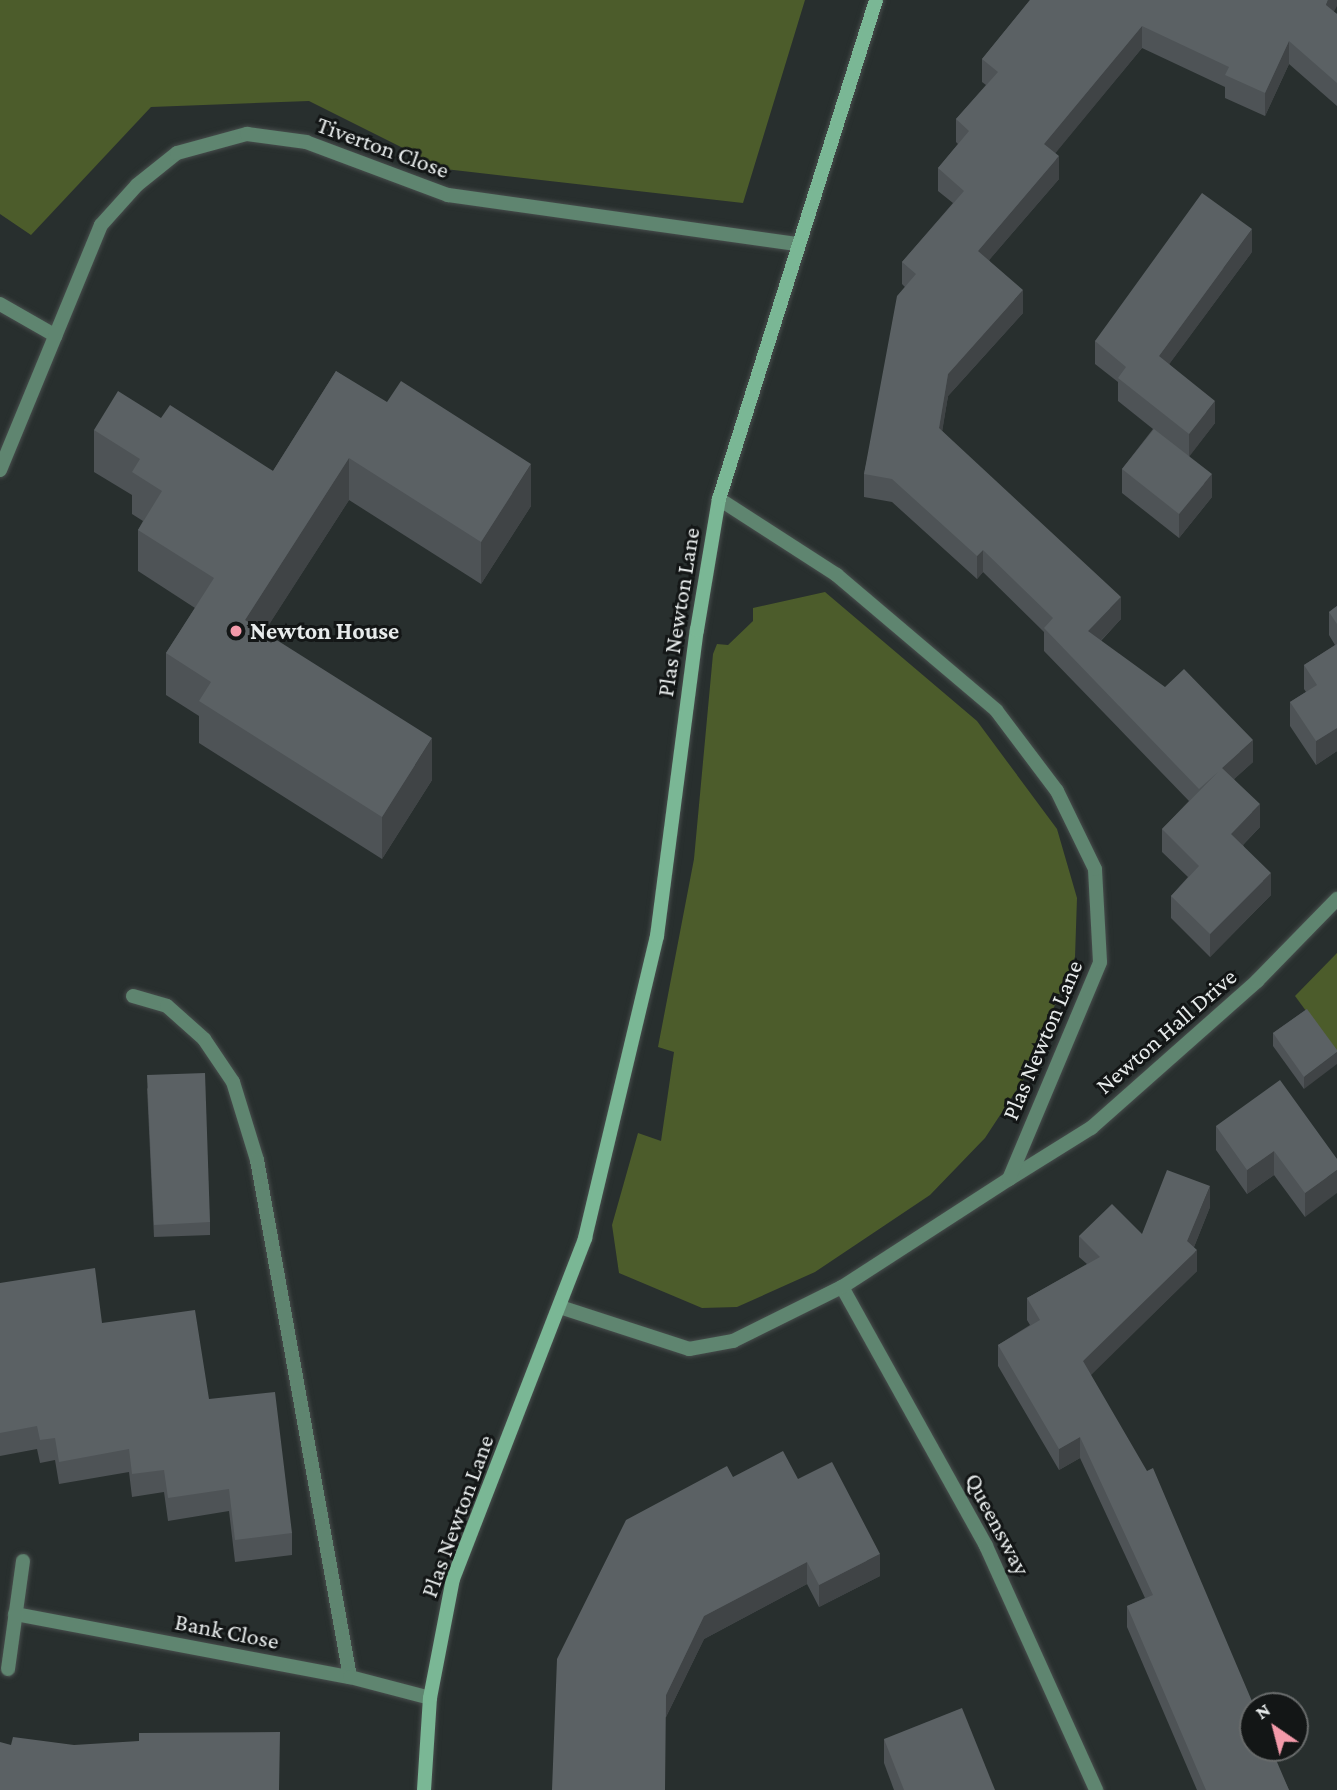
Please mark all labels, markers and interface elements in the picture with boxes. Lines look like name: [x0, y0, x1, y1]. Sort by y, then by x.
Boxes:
street label: Tiverton Close: [313, 110, 453, 184]
street label: Plas Newton Lane: [650, 525, 706, 699]
place label: Newton House: [250, 617, 399, 645]
marker: Newton House: [228, 623, 244, 639]
street label: Plas Newton Lane: [995, 956, 1089, 1124]
street label: Newton Hall Drive: [1090, 962, 1242, 1100]
street label: Plas Newton Lane: [414, 1431, 500, 1601]
street label: Queensway: [959, 1468, 1037, 1580]
street label: Bank Close: [173, 1607, 281, 1655]
north arrow: [1239, 1692, 1309, 1762]
text: N: [1251, 1699, 1274, 1723]

